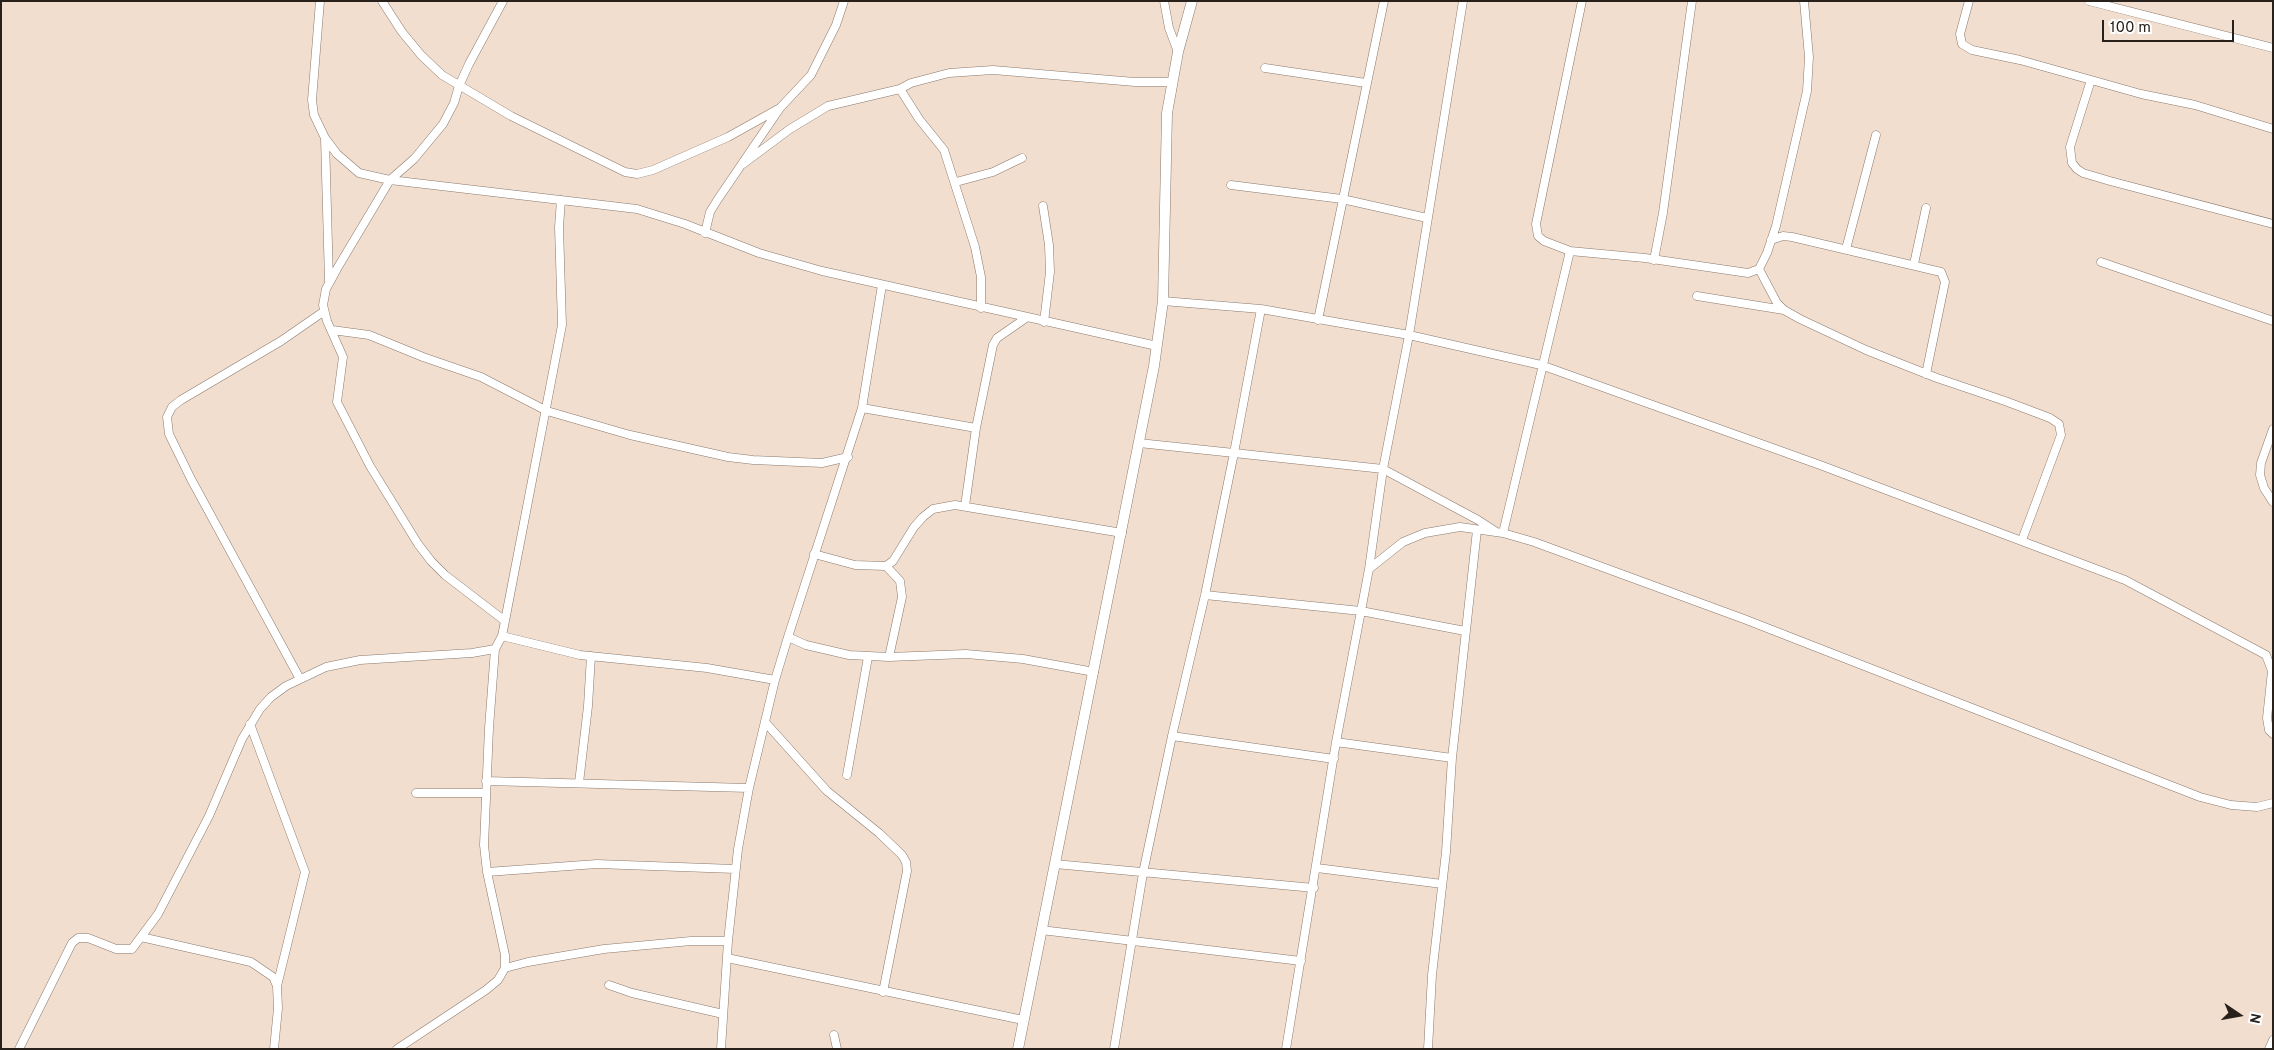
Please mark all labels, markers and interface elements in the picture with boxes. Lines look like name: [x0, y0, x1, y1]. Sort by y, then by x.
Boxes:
scale bar: [2104, 10, 2236, 42]
text: 100 m: [2110, 19, 2151, 38]
north arrow: [2214, 990, 2264, 1040]
text: N: [2245, 1012, 2264, 1025]

